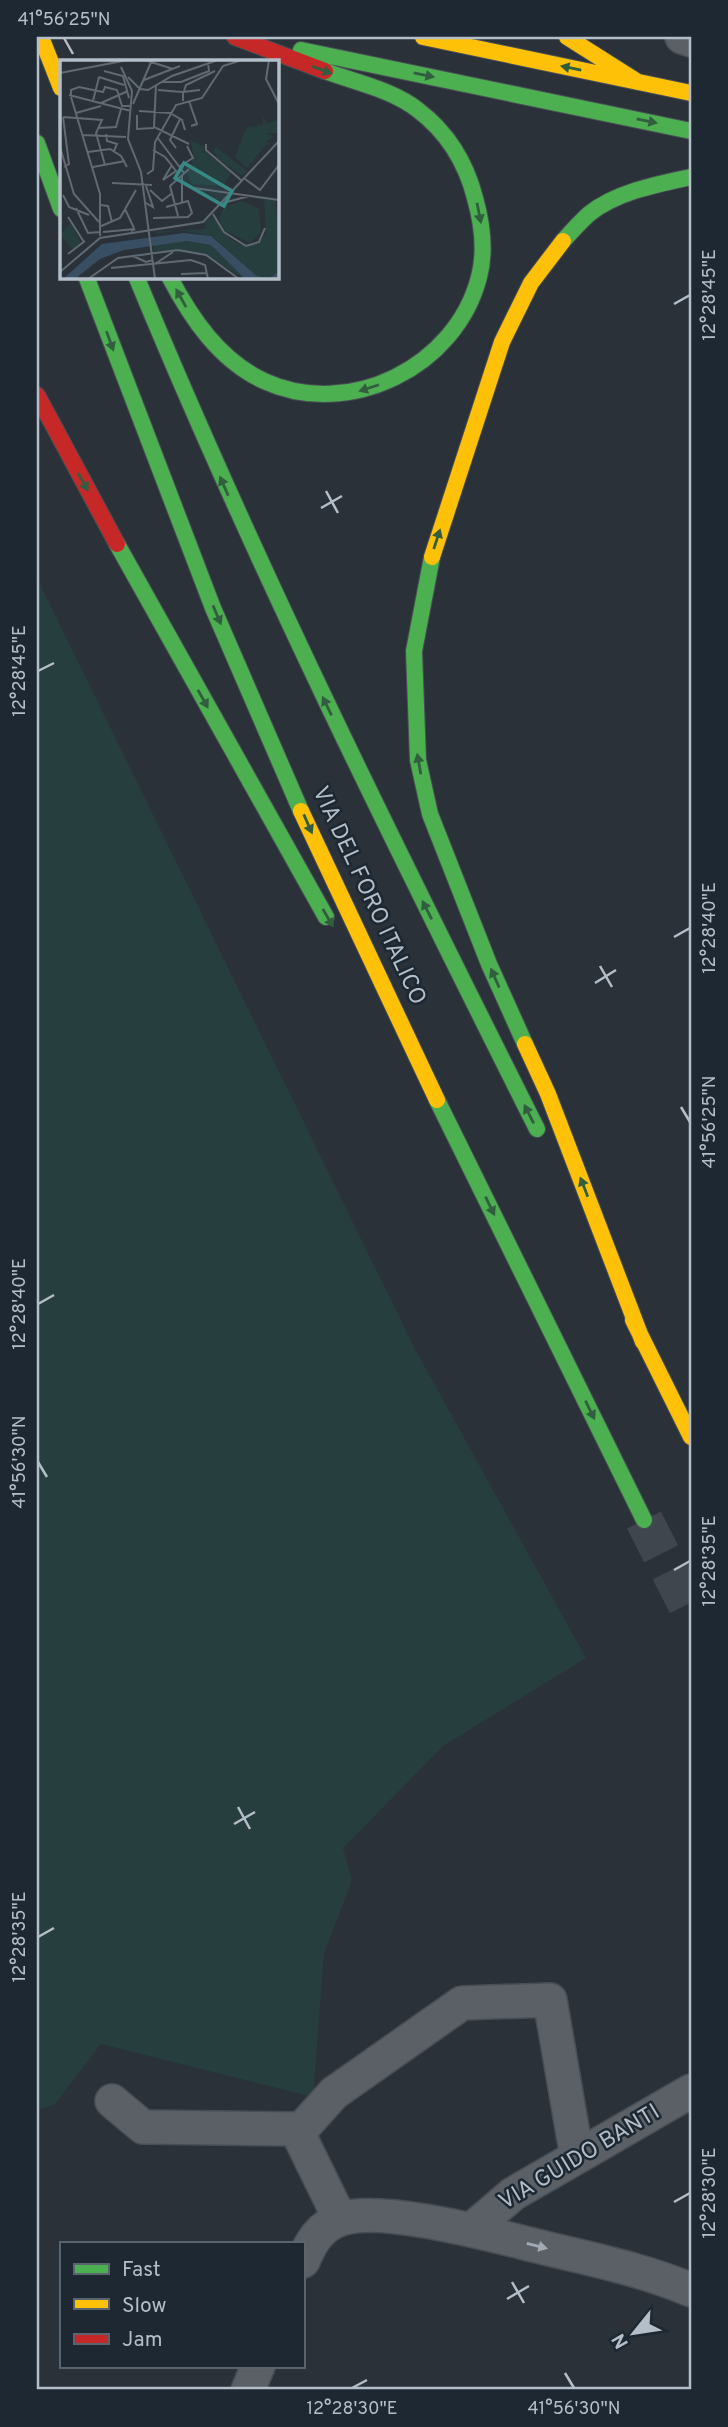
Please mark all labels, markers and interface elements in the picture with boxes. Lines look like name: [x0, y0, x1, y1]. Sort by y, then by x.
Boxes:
text: 41°56'25"N: [17, 9, 111, 32]
inset map: [60, 60, 278, 278]
one-way arrow: [560, 63, 582, 74]
one-way arrow: [311, 65, 332, 76]
one-way arrow: [413, 70, 435, 81]
one-way arrow: [636, 116, 658, 127]
one-way arrow: [473, 202, 484, 224]
text: 12°28'45"E: [699, 249, 722, 341]
one-way arrow: [175, 289, 187, 308]
one-way arrow: [105, 330, 116, 351]
one-way arrow: [359, 383, 380, 394]
one-way arrow: [77, 472, 89, 492]
one-way arrow: [218, 476, 229, 497]
one-way arrow: [432, 529, 443, 550]
one-way arrow: [212, 605, 223, 626]
text: 12°28'45"E: [9, 625, 32, 717]
one-way arrow: [197, 689, 209, 709]
one-way arrow: [321, 696, 333, 716]
one-way arrow: [414, 753, 425, 775]
street label: VIA DEL FORO ITALICO: [305, 782, 431, 1010]
one-way arrow: [302, 814, 314, 834]
text: 12°28'40"E: [699, 882, 722, 974]
one-way arrow: [422, 900, 433, 920]
one-way arrow: [321, 909, 334, 928]
one-way arrow: [489, 967, 500, 988]
text: 41°56'25"N: [699, 1075, 722, 1169]
one-way arrow: [524, 1103, 536, 1123]
one-way arrow: [578, 1176, 589, 1197]
one-way arrow: [485, 1196, 496, 1216]
text: 12°28'40"E: [9, 1258, 32, 1350]
one-way arrow: [585, 1400, 596, 1420]
text: 41°56'30"N: [9, 1415, 32, 1509]
text: 12°28'35"E: [699, 1515, 722, 1607]
text: 12°28'35"E: [9, 1891, 32, 1983]
street label: VIA GUIDO BANTI: [494, 2099, 666, 2217]
text: 12°28'30"E: [699, 2147, 722, 2239]
one-way arrow: [526, 2241, 548, 2252]
legend: [60, 2242, 304, 2368]
text: Fast: [122, 2257, 161, 2284]
text: Slow: [122, 2293, 167, 2320]
north arrow: [598, 2298, 668, 2368]
text: Jam: [122, 2327, 163, 2354]
text: N: [607, 2329, 635, 2352]
text: 12°28'30"E: [306, 2398, 398, 2421]
text: 41°56'30"N: [527, 2398, 621, 2421]

